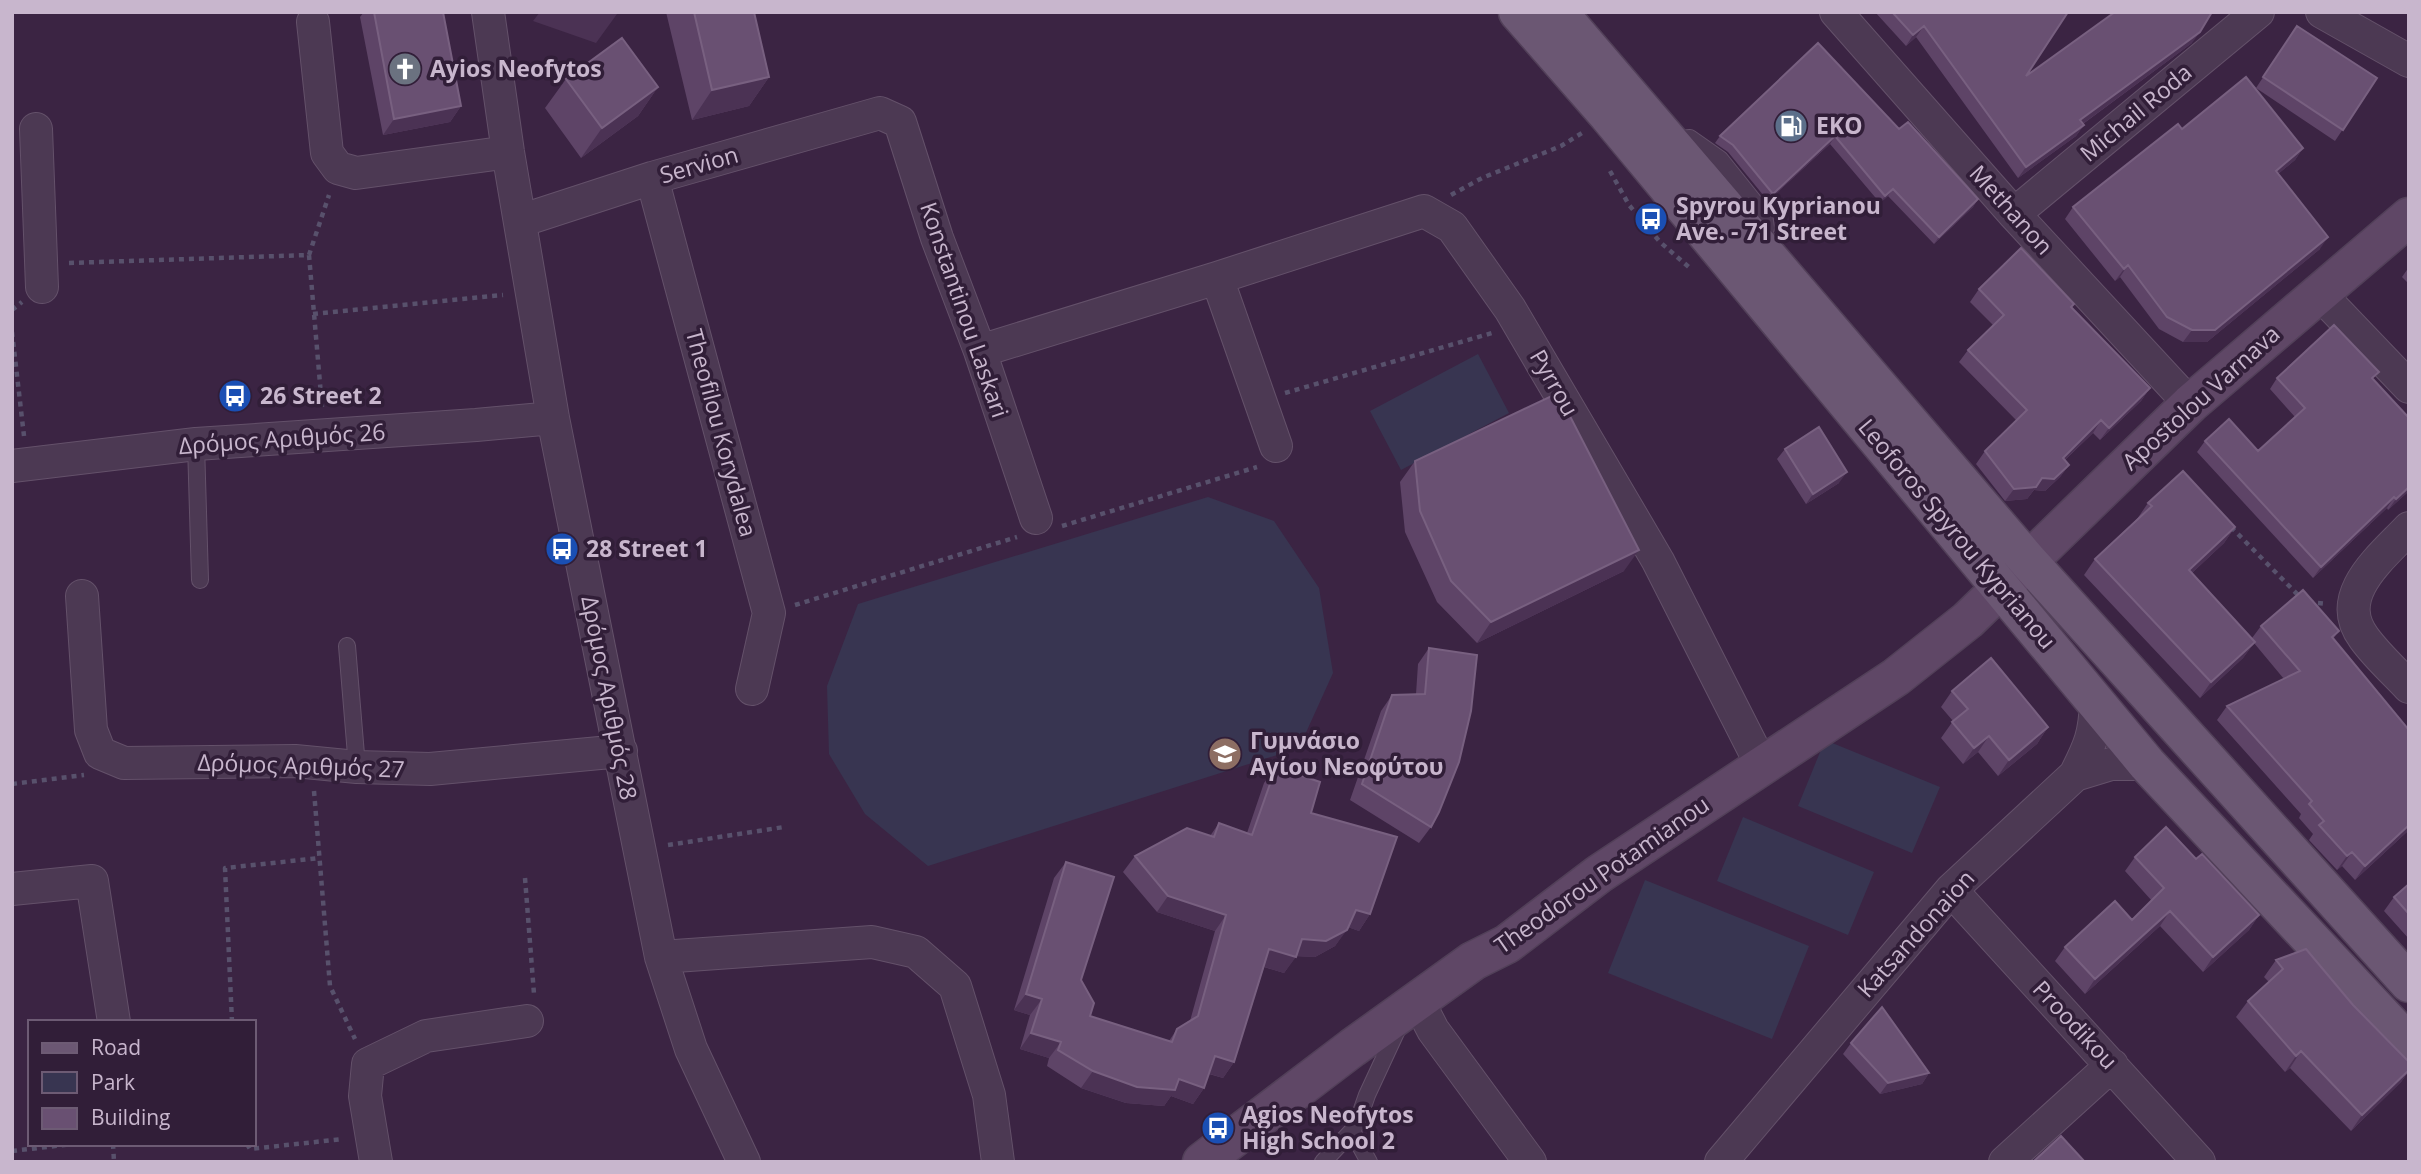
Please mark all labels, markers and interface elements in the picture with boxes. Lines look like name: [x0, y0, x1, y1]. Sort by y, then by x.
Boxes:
church icon: Ayios Neofytos: [386, 50, 424, 88]
place label: Ayios Neofytos: [430, 52, 602, 84]
street label: Michail Roda: [2073, 56, 2198, 168]
fuel station icon: EKO: [1772, 107, 1810, 145]
place label: EKO: [1816, 109, 1862, 141]
street label: Servion: [656, 138, 742, 190]
street label: Methanon: [1963, 157, 2061, 261]
place label: Spyrou Kyprianou Ave. - 71 Street: [1676, 189, 1881, 247]
street label: Konstantinou Laskari: [913, 198, 1017, 422]
bus stop icon: Spyrou Kyprianou Ave. - 71 Street: [1632, 200, 1670, 238]
street label: Apostolou Varnava: [2114, 318, 2286, 477]
street label: Theofilou Korydalea: [679, 325, 765, 540]
street label: Pyrrou: [1523, 343, 1587, 422]
bus stop icon: 26 Street 2: [216, 377, 254, 415]
place label: 26 Street 2: [260, 379, 382, 411]
street label: Leoforos Spyrou Kyprianou: [1852, 411, 2064, 655]
street label: Δρόμος Αριθμός 26: [177, 415, 386, 461]
bus stop icon: 28 Street 1: [543, 530, 581, 568]
place label: 28 Street 1: [586, 532, 708, 564]
street label: Δρόμος Αριθμός 28: [574, 593, 645, 803]
place label: Γυμνάσιο Αγίου Νεοφύτου: [1250, 724, 1444, 782]
school or university icon: Γυμνάσιο Αγίου Νεοφύτου: [1206, 735, 1244, 773]
street label: Δρόμος Αριθμός 27: [197, 745, 405, 785]
street label: Theodorou Potamianou: [1488, 788, 1715, 961]
street label: Katsandonaion: [1849, 863, 1981, 1004]
street label: Proodikou: [2026, 973, 2125, 1076]
legend: [28, 1020, 256, 1146]
text: Road: [91, 1033, 141, 1061]
text: Park: [91, 1068, 135, 1096]
place label: Agios Neofytos High School 2: [1242, 1098, 1414, 1156]
text: Building: [91, 1103, 170, 1131]
bus stop icon: Agios Neofytos High School 2: [1199, 1109, 1237, 1147]

